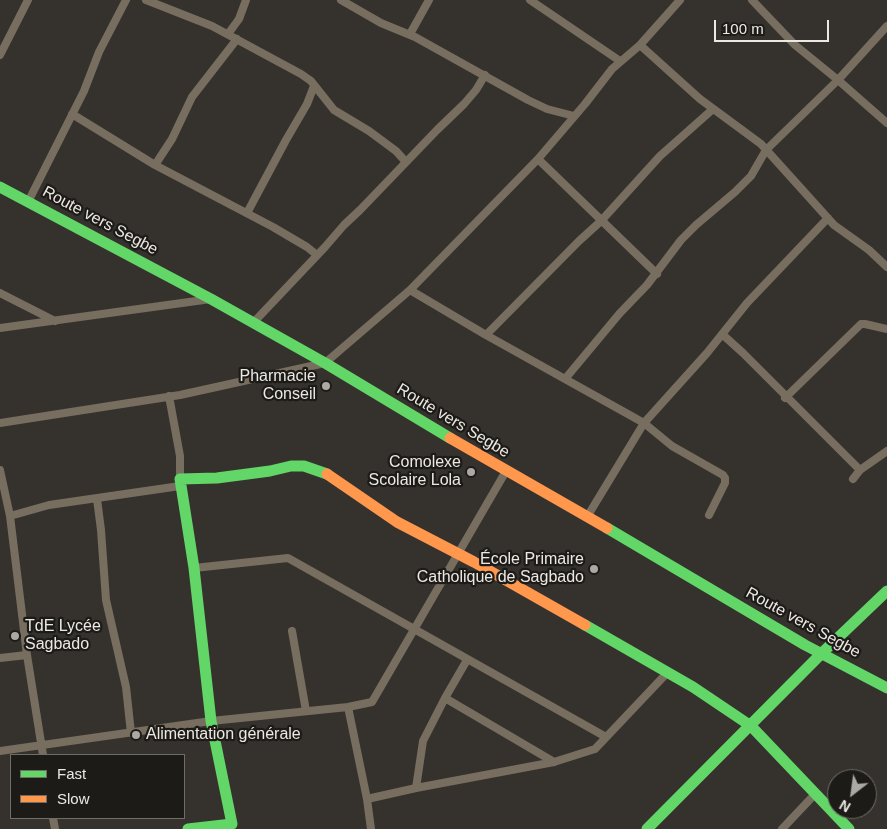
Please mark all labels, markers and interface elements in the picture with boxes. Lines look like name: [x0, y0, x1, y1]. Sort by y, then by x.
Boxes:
scale bar: [717, 10, 832, 42]
text: 100 m: [722, 20, 764, 37]
street label: Route vers Segbe: [39, 182, 161, 260]
place label: Pharmacie Conseil: [240, 367, 316, 405]
marker: Pharmacie Conseil: [320, 380, 332, 392]
street label: Route vers Segbe: [393, 380, 513, 462]
place label: Comolexe Scolaire Lola: [368, 453, 461, 491]
marker: Comolexe Scolaire Lola: [465, 466, 477, 478]
place label: École Primaire Catholique de Sagbado: [417, 550, 584, 588]
marker: École Primaire Catholique de Sagbado: [588, 563, 600, 575]
street label: Route vers Segbe: [742, 584, 864, 662]
place label: TdE Lycée Sagbado: [25, 617, 101, 655]
marker: TdE Lycée Sagbado: [9, 630, 21, 642]
place label: Alimentation générale: [146, 725, 301, 745]
marker: Alimentation générale: [130, 729, 142, 741]
legend: [10, 754, 185, 819]
text: Fast: [57, 765, 86, 782]
north arrow: [827, 769, 877, 819]
text: Slow: [57, 790, 90, 807]
text: N: [837, 797, 853, 816]

